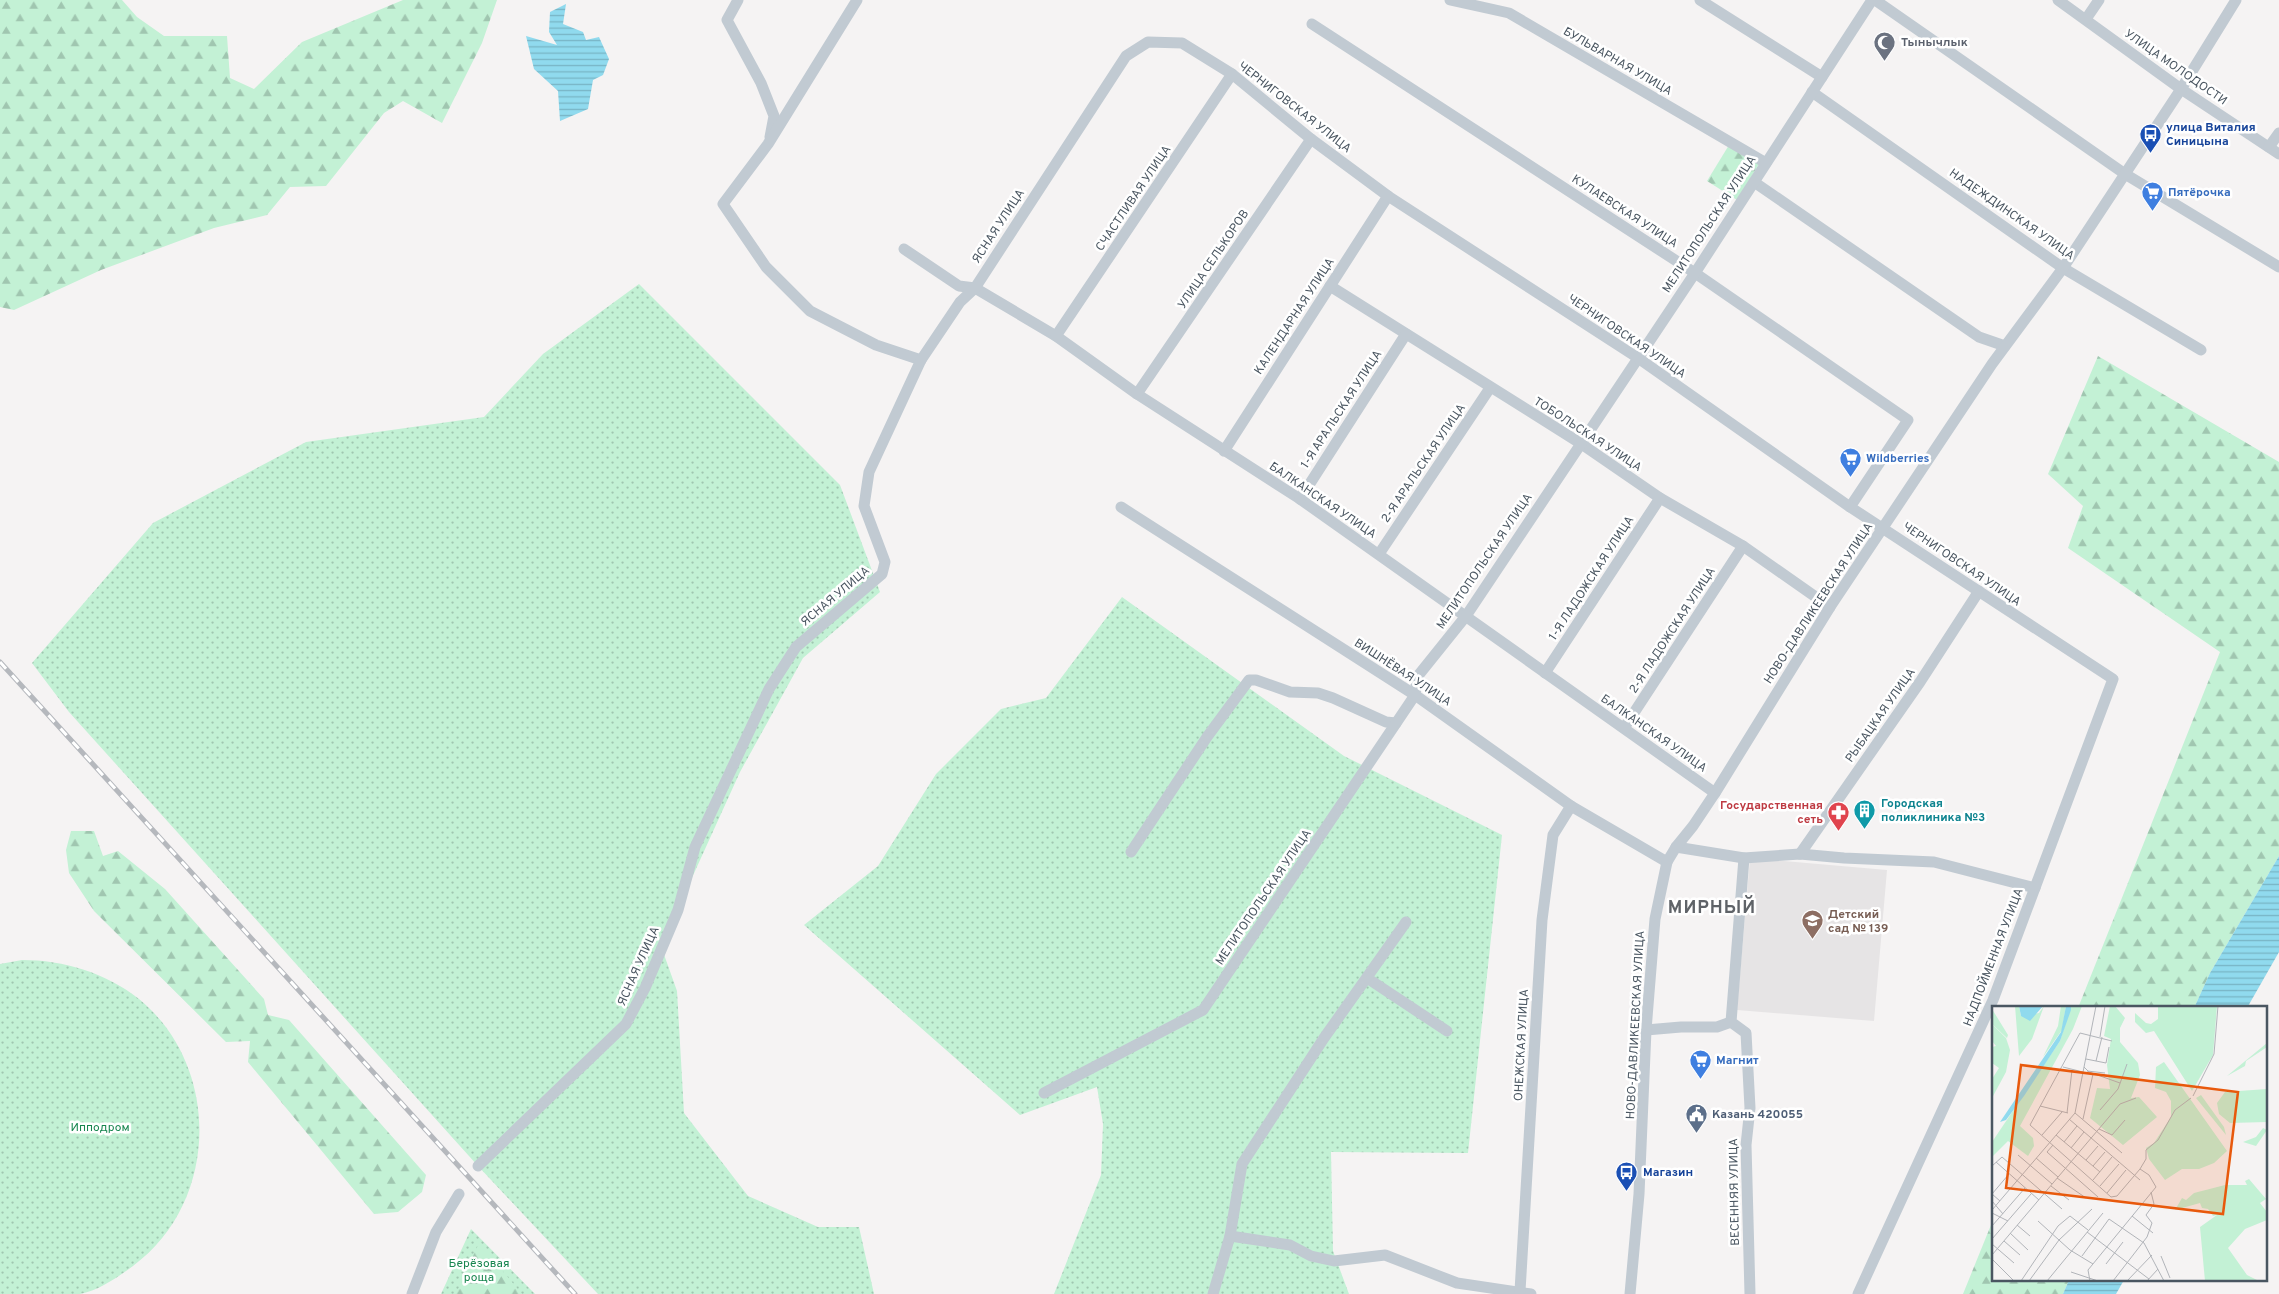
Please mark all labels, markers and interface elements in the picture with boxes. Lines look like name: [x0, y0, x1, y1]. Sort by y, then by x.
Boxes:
street label: БУЛЬВАРНАЯ УЛИЦА: [1560, 24, 1675, 100]
street label: УЛИЦА МОЛОДОСТИ: [2121, 26, 2230, 109]
mosque icon: Тынычлык: [1873, 30, 1897, 61]
place label: Тынычлык: [1901, 35, 1968, 51]
street label: ЧЕРНИГОВСКАЯ УЛИЦА: [1234, 59, 1354, 157]
place label: улица Виталия Синицына: [2166, 120, 2256, 150]
bus stop icon: улица Виталия Синицына: [2138, 122, 2162, 153]
street label: СЧАСТЛИВАЯ УЛИЦА: [1092, 143, 1175, 255]
street label: МЕЛИТОПОЛЬСКАЯ УЛИЦА: [1659, 153, 1760, 296]
street label: НАДЕЖДИНСКАЯ УЛИЦА: [1946, 165, 2077, 264]
street label: КУЛАЕВСКАЯ УЛИЦА: [1568, 171, 1681, 252]
supermarket icon: Пятёрочка: [2140, 180, 2164, 211]
place label: Пятёрочка: [2168, 185, 2231, 201]
street label: ЯСНАЯ УЛИЦА: [969, 186, 1029, 267]
street label: УЛИЦА СЕЛЬКОРОВ: [1175, 207, 1253, 312]
street label: КАЛЕНДАРНАЯ УЛИЦА: [1251, 255, 1339, 378]
street label: ЧЕРНИГОВСКАЯ УЛИЦА: [1564, 291, 1689, 382]
street label: 1-Я АРАЛЬСКАЯ УЛИЦА: [1298, 347, 1386, 472]
street label: ТОБОЛЬСКАЯ УЛИЦА: [1530, 394, 1645, 476]
street label: 2-Я АРАЛЬСКАЯ УЛИЦА: [1378, 401, 1470, 526]
supermarket icon: Wildberries: [1838, 446, 1862, 477]
place label: Wildberries: [1866, 451, 1929, 467]
street label: БАЛКАНСКАЯ УЛИЦА: [1266, 459, 1379, 543]
street label: МЕЛИТОПОЛЬСКАЯ УЛИЦА: [1433, 490, 1536, 633]
street label: 1-Я ЛАДОЖСКАЯ УЛИЦА: [1546, 513, 1638, 644]
street label: ЧЕРНИГОВСКАЯ УЛИЦА: [1899, 519, 2024, 610]
street label: НОВО-ДАВЛИКЕЕВСКАЯ УЛИЦА: [1761, 520, 1877, 687]
street label: ЯСНАЯ УЛИЦА: [798, 563, 874, 630]
street label: 2-Я ЛАДОЖСКАЯ УЛИЦА: [1626, 564, 1720, 697]
street label: ВИШНЁВАЯ УЛИЦА: [1351, 635, 1454, 710]
street label: РЫБАЦКАЯ УЛИЦА: [1842, 665, 1919, 766]
street label: БАЛКАНСКАЯ УЛИЦА: [1597, 691, 1710, 777]
place label: Городская поликлиника №3: [1881, 796, 1985, 826]
place label: Государственная сеть: [1720, 798, 1823, 828]
building icon: Городская поликлиника №3: [1853, 798, 1877, 829]
pharmacy icon: Государственная сеть: [1827, 800, 1851, 831]
street label: МЕЛИТОПОЛЬСКАЯ УЛИЦА: [1212, 826, 1315, 969]
street label: НАДПОЙМЕННАЯ УЛИЦА: [1960, 886, 2028, 1029]
district label: МИРНЫЙ: [1668, 895, 1756, 920]
place label: Детский сад № 139: [1828, 907, 1888, 937]
school or university icon: Детский сад № 139: [1800, 909, 1824, 940]
street label: ЯСНАЯ УЛИЦА: [614, 924, 664, 1009]
street label: НОВО-ДАВЛИКЕЕВСКАЯ УЛИЦА: [1623, 930, 1649, 1120]
street label: ОНЕЖСКАЯ УЛИЦА: [1511, 989, 1533, 1101]
inset map: [1992, 1006, 2266, 1282]
supermarket icon: Магнит: [1688, 1048, 1712, 1079]
place label: Магнит: [1716, 1053, 1759, 1069]
public building icon: Казань 420055: [1684, 1102, 1708, 1133]
place label: Казань 420055: [1712, 1107, 1803, 1123]
park label: Ипподром: [70, 1120, 130, 1136]
street label: ВЕСЕННЯЯ УЛИЦА: [1726, 1138, 1744, 1246]
bus stop icon: Магазин: [1615, 1160, 1639, 1191]
place label: Магазин: [1643, 1165, 1693, 1181]
park label: Берёзовая роща: [449, 1256, 510, 1286]

